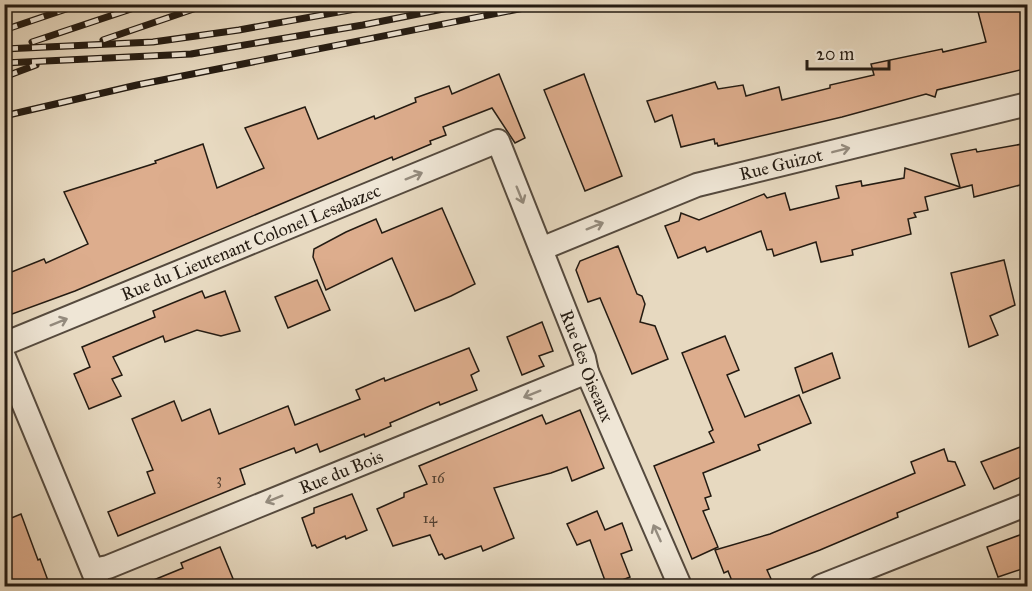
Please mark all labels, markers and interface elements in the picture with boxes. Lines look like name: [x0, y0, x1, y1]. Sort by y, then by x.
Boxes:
scale bar: [807, 33, 890, 71]
text: 20 m: [816, 43, 854, 65]
street label: Rue Guizot: [737, 144, 825, 185]
one-way arrow: [831, 144, 850, 156]
one-way arrow: [404, 170, 422, 181]
street label: Rue du Lieutenant Colonel Lesabazec: [118, 179, 384, 306]
one-way arrow: [515, 185, 526, 204]
one-way arrow: [585, 220, 604, 231]
street label: Rue des Oiseaux: [555, 307, 618, 425]
one-way arrow: [49, 316, 67, 327]
one-way arrow: [524, 389, 542, 400]
street label: Rue du Bois: [296, 445, 386, 499]
house number: 16: [431, 469, 446, 487]
house number: 3: [216, 470, 222, 488]
one-way arrow: [265, 494, 284, 505]
house number: 14: [423, 509, 438, 527]
one-way arrow: [651, 524, 662, 543]

